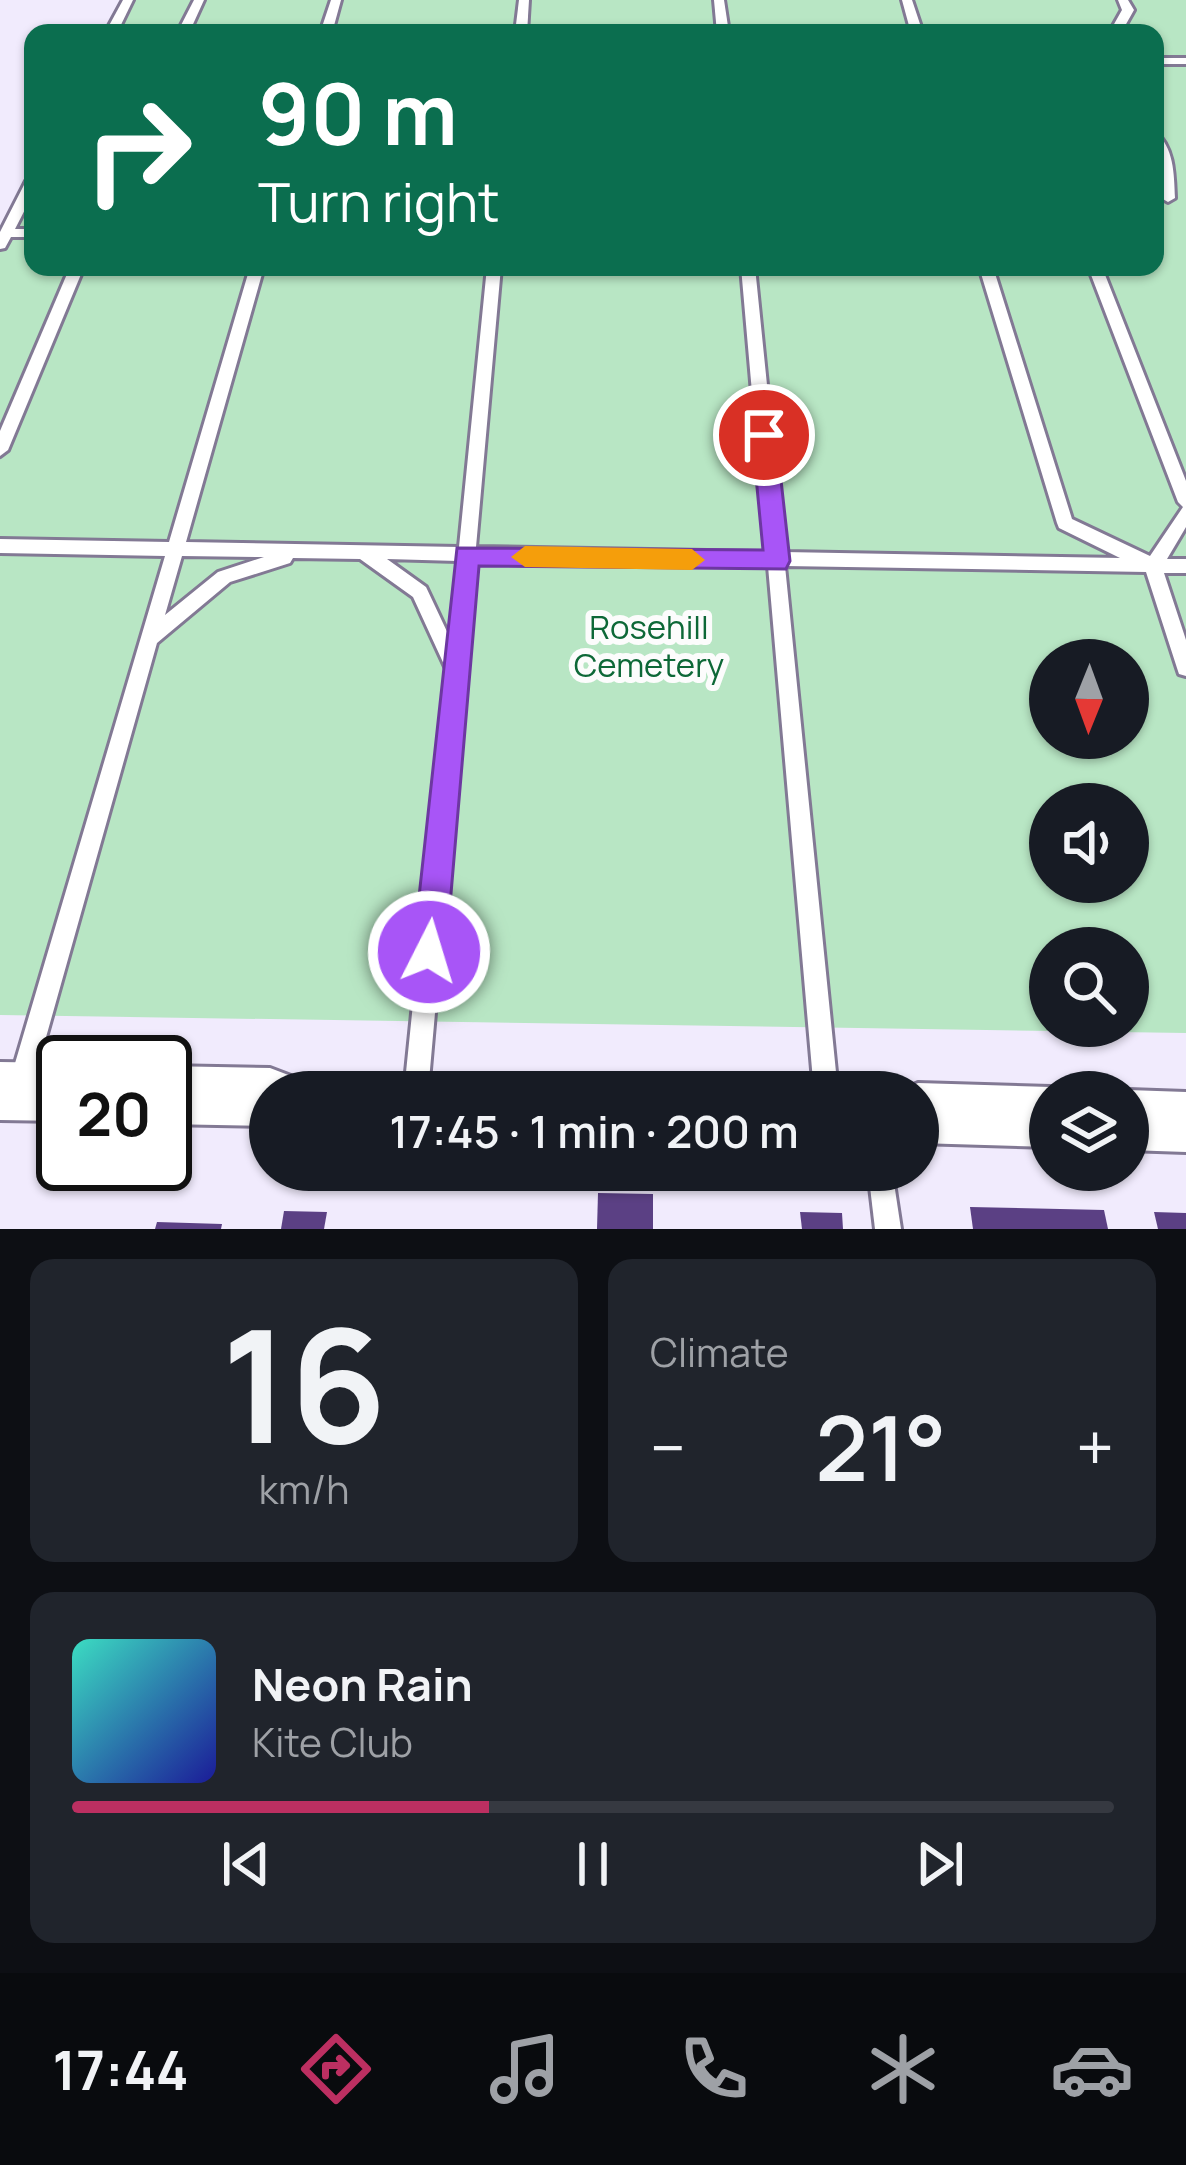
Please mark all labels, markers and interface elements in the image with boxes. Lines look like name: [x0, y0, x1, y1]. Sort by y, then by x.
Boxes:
text: 90 m: [258, 55, 458, 170]
icon: right: [60, 72, 216, 228]
text: Turn right: [258, 164, 500, 238]
pin: [713, 384, 815, 486]
icon: arrive: [731, 402, 797, 468]
park label: Rosehill Cemetery: [574, 604, 724, 687]
north arrow: [1029, 639, 1149, 759]
map controls: [1029, 639, 1149, 1191]
button: sound: [1029, 783, 1149, 903]
position arrow: [366, 889, 492, 1015]
button: search: [1029, 927, 1149, 1047]
speed limit sign: 20: [36, 1035, 192, 1191]
button: layers: [1029, 1071, 1149, 1191]
text: 17:45 · 1 min · 200 m: [389, 1100, 799, 1162]
text: 16: [221, 1277, 387, 1490]
text: Climate: [650, 1325, 789, 1379]
text: 21°: [815, 1385, 946, 1508]
text: −: [650, 1402, 686, 1492]
text: +: [1076, 1402, 1114, 1492]
text: km/h: [259, 1462, 349, 1516]
text: Neon Rain: [252, 1653, 473, 1715]
text: Kite Club: [252, 1715, 413, 1769]
icon: previous: [213, 1831, 279, 1897]
icon: pause: [560, 1831, 626, 1897]
icon: next: [907, 1831, 973, 1897]
icon: directions: [294, 2027, 378, 2111]
icon: music: [483, 2027, 567, 2111]
icon: phone: [672, 2027, 756, 2111]
icon: climate: [861, 2027, 945, 2111]
icon: car: [1050, 2027, 1134, 2111]
text: 17:44: [53, 2032, 189, 2106]

